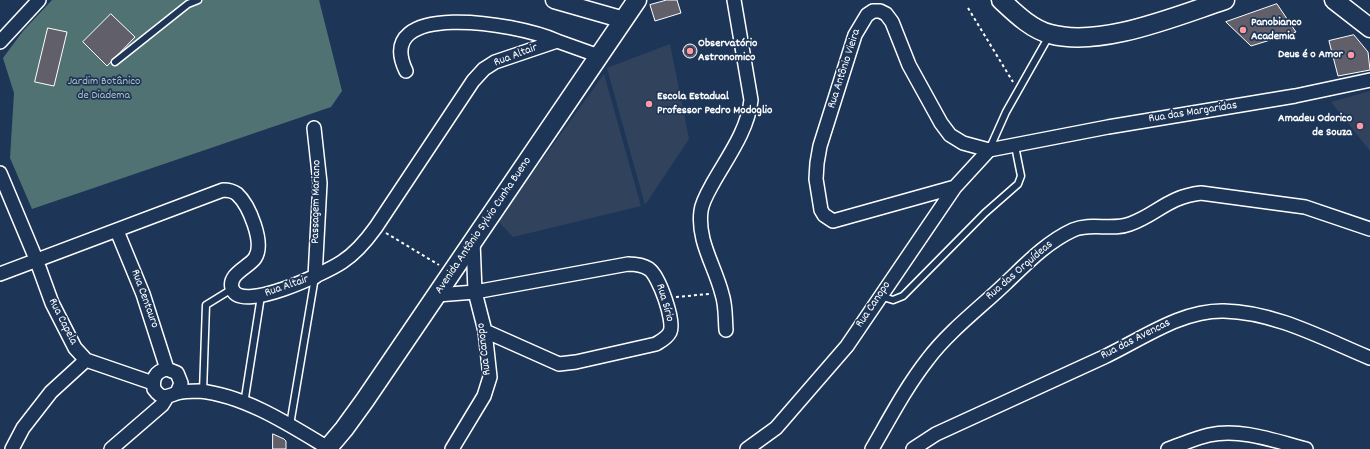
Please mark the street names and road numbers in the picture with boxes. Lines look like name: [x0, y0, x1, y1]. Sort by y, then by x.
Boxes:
street label: Rua Antônio Vieira: [825, 27, 865, 111]
street label: Rua Altair: [492, 41, 540, 71]
street label: Rua das Margaridas: [1148, 99, 1238, 127]
street label: Avenida Antônio Sylvio Cunha Bueno: [433, 155, 535, 297]
street label: Passagem Mariano: [309, 160, 325, 244]
street label: Rua das Orquídeas: [984, 238, 1056, 304]
street label: Rua Centauro: [127, 268, 161, 330]
street label: Rua Altair: [263, 273, 311, 301]
street label: Rua Canopo: [853, 279, 895, 331]
street label: Rua Sírio: [652, 282, 676, 324]
street label: Rua Capela: [44, 296, 80, 348]
street label: Rua das Avencas: [1099, 316, 1173, 364]
street label: Rua Canopo: [475, 322, 495, 376]

